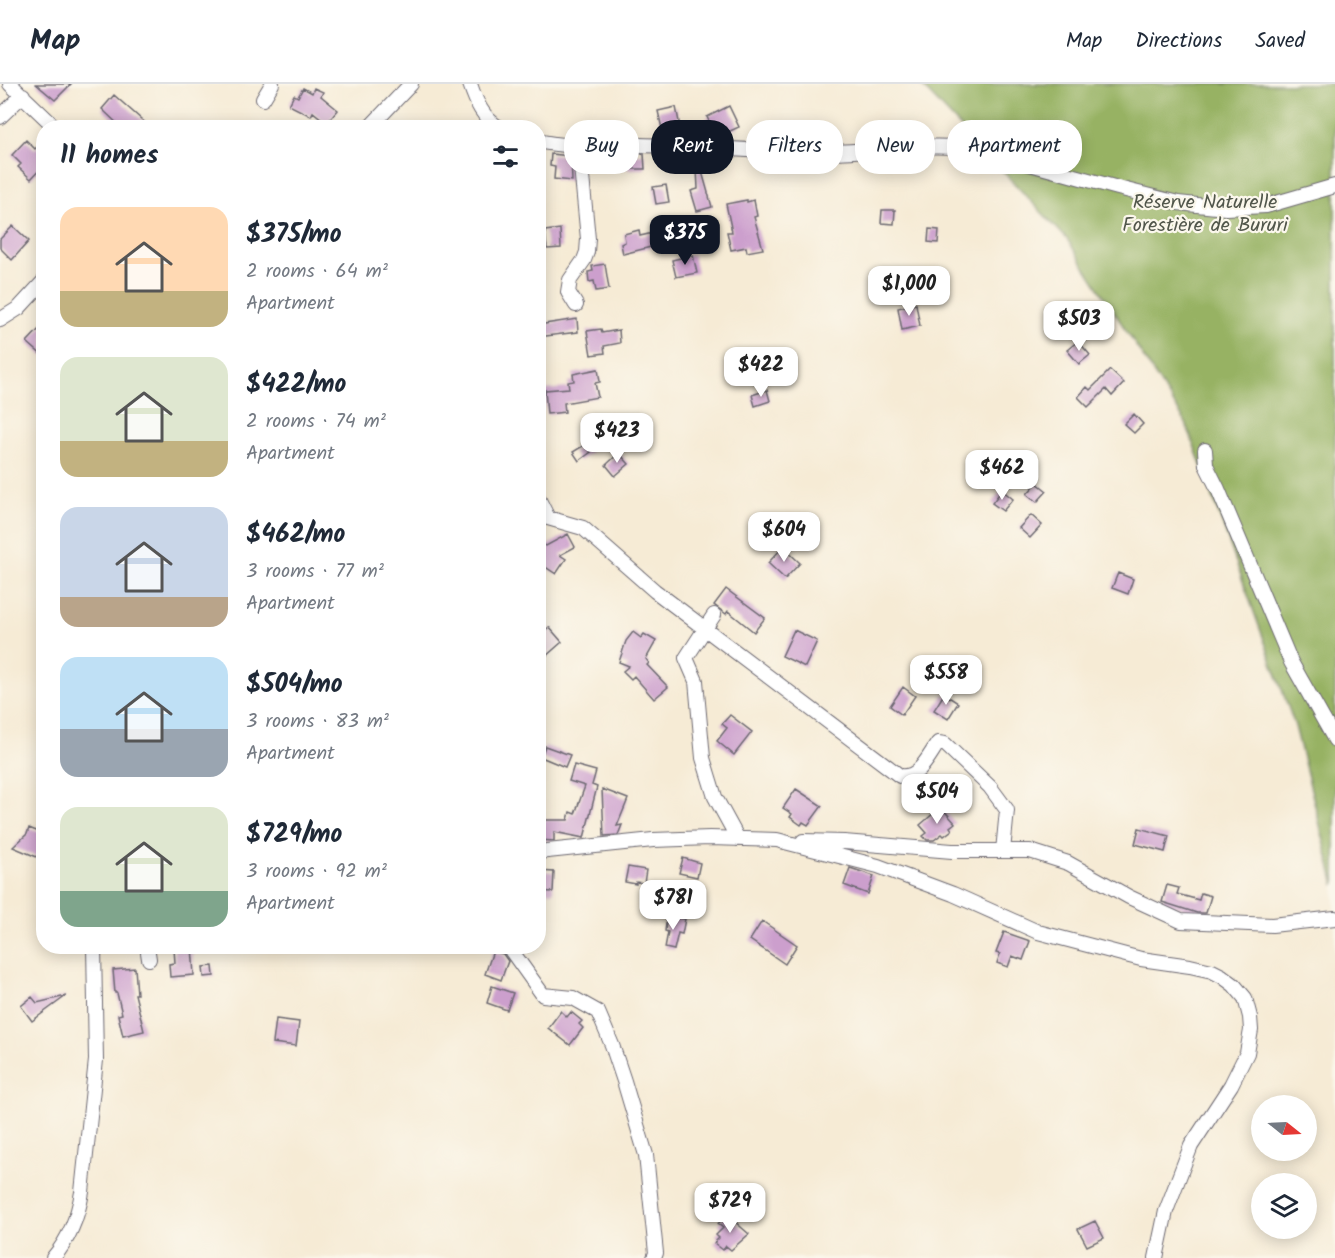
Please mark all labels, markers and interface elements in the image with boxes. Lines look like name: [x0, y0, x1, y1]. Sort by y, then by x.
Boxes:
text: Map: [30, 19, 81, 64]
text: Map: [1066, 25, 1102, 58]
text: Directions: [1135, 25, 1222, 58]
text: Saved: [1255, 25, 1305, 58]
chip: Buy: [564, 120, 639, 174]
chip: Rent: [651, 120, 734, 174]
chip: Filters: [746, 120, 843, 174]
chip: New: [855, 120, 935, 174]
chip: Apartment: [947, 120, 1082, 174]
text: 11 homes: [60, 135, 158, 177]
icon: filters: [489, 140, 522, 173]
park label: Réserve Naturelle Forestière de Bururi: [1122, 187, 1289, 242]
text: $375/mo: [246, 214, 342, 256]
pin: $375: [649, 215, 721, 266]
text: $375: [664, 218, 706, 250]
icon: home: [108, 231, 180, 303]
text: 2 rooms · 64 m²: [246, 256, 388, 288]
pin: $1,000: [860, 266, 958, 317]
text: $1,000: [882, 269, 936, 301]
text: Apartment: [246, 288, 335, 320]
pin: $503: [1043, 301, 1115, 352]
text: $503: [1057, 304, 1101, 336]
pin: $422: [725, 347, 797, 398]
text: $422: [738, 350, 784, 382]
text: $422/mo: [246, 364, 346, 406]
icon: home: [108, 381, 180, 453]
text: 2 rooms · 74 m²: [246, 406, 386, 438]
pin: $423: [581, 413, 653, 464]
text: $423: [594, 416, 640, 448]
text: Apartment: [246, 438, 335, 470]
pin: $462: [966, 450, 1038, 501]
text: $462: [979, 453, 1025, 485]
pin: $604: [748, 512, 820, 563]
text: $462/mo: [246, 514, 345, 556]
text: $604: [762, 515, 806, 547]
icon: home: [108, 531, 180, 603]
text: 3 rooms · 77 m²: [246, 556, 384, 588]
text: Apartment: [246, 588, 335, 620]
pin: $558: [910, 655, 982, 706]
text: $558: [924, 658, 968, 690]
text: $504/mo: [246, 664, 343, 706]
icon: home: [108, 681, 180, 753]
text: 3 rooms · 83 m²: [246, 706, 389, 738]
text: Apartment: [246, 738, 335, 770]
pin: $504: [901, 774, 973, 825]
text: $504: [915, 777, 959, 809]
text: $729/mo: [246, 814, 342, 856]
icon: home: [108, 831, 180, 903]
text: 3 rooms · 92 m²: [246, 856, 387, 888]
pin: $781: [637, 880, 709, 931]
text: $781: [653, 883, 693, 915]
text: Apartment: [246, 888, 335, 920]
north arrow: [1251, 1095, 1317, 1161]
map controls: [1251, 1095, 1317, 1239]
button: layers: [1251, 1173, 1317, 1239]
pin: $729: [694, 1183, 766, 1234]
text: $729: [708, 1186, 752, 1218]

